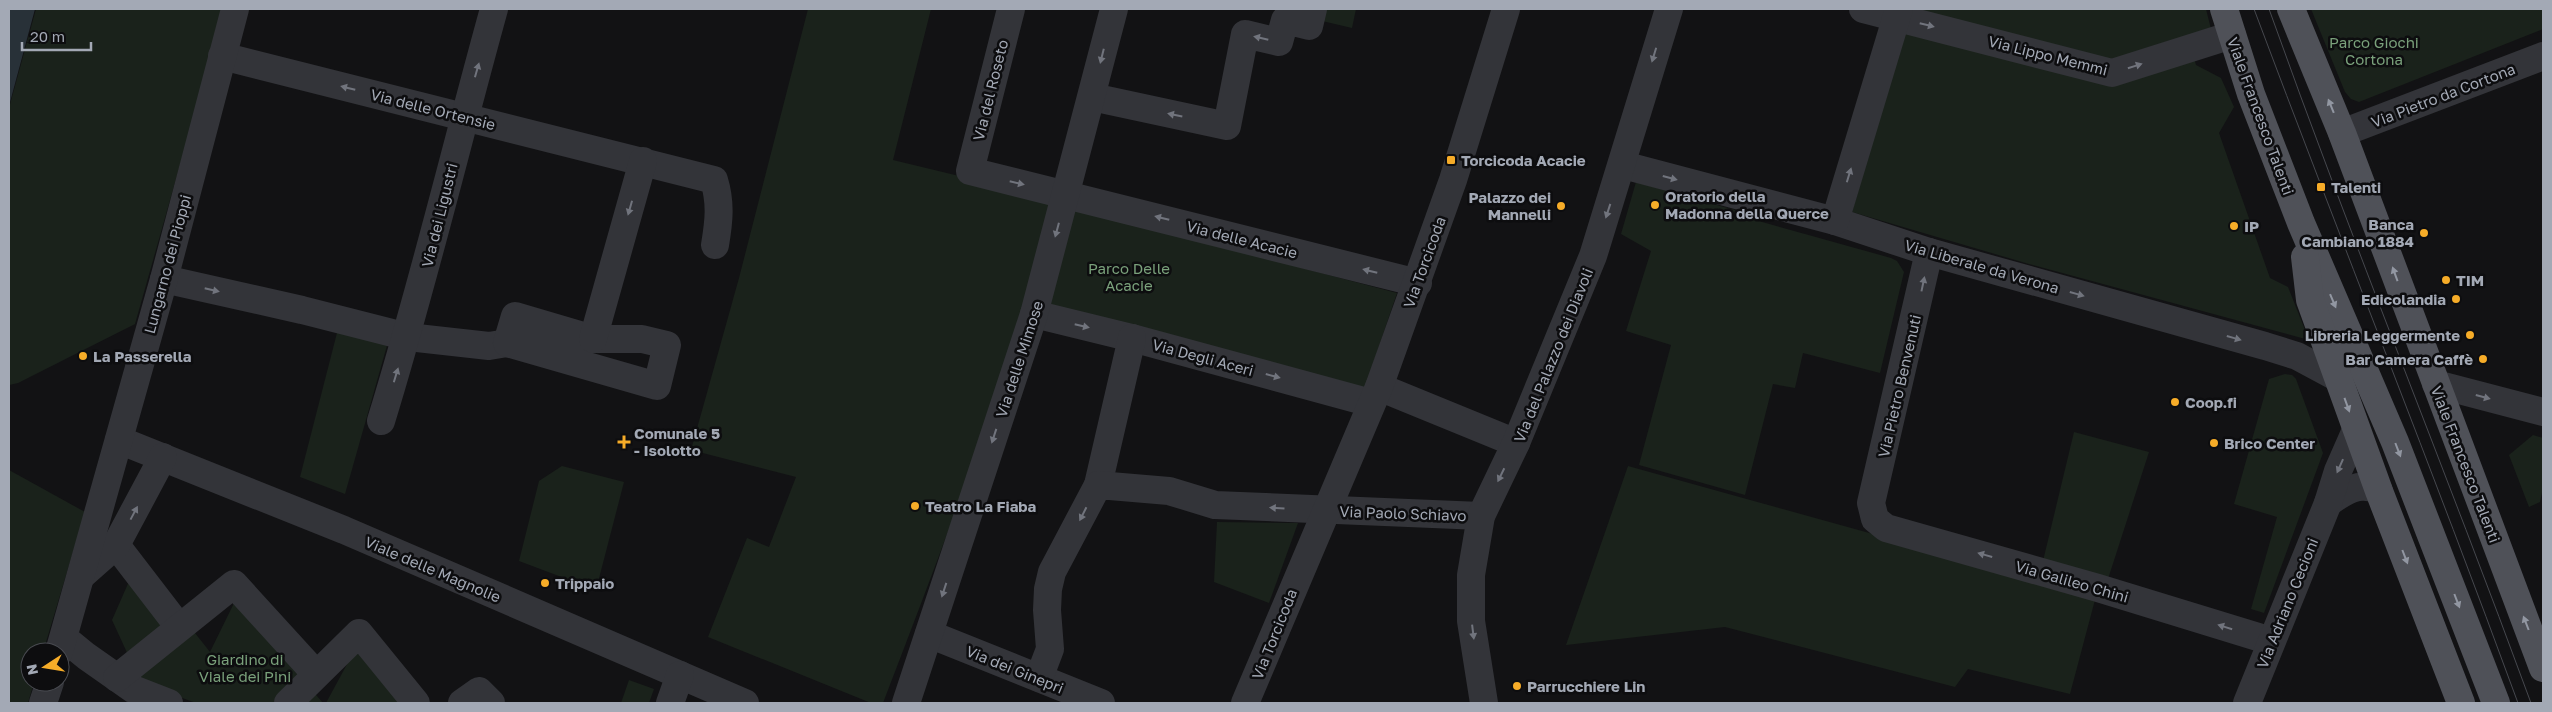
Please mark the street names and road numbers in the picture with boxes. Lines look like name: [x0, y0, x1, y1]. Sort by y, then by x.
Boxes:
street label: Via Lippo Memmi: [1987, 31, 2109, 79]
street label: Viale Francesco Talenti: [2224, 35, 2298, 197]
street label: Via del Roseto: [969, 38, 1011, 142]
street label: Via Pietro da Cortona: [2368, 59, 2518, 131]
street label: Via delle Ortensie: [369, 85, 498, 133]
street label: Via dei Ligustri: [417, 161, 461, 269]
street label: Lungarno dei Pioppi: [140, 193, 194, 335]
street label: Via Torcicoda: [1399, 214, 1449, 310]
street label: Via delle Acacie: [1185, 217, 1300, 262]
street label: Via Liberale da Verona: [1903, 235, 2061, 297]
street label: Via del Palazzo dei Diavoli: [1510, 265, 1596, 445]
street label: Via delle Mimose: [992, 298, 1046, 420]
street label: Via Pietro Benvenuti: [1874, 313, 1924, 459]
street label: Via Degli Aceri: [1150, 335, 1256, 379]
street label: Viale Francesco Talenti: [2428, 383, 2504, 545]
street label: Via Paolo Schiavo: [1339, 502, 1467, 524]
street label: Viale delle Magnolie: [362, 532, 504, 606]
street label: Via Adriano Cecioni: [2253, 535, 2321, 671]
street label: Via Galileo Chini: [2013, 556, 2131, 606]
street label: Via Torcicoda: [1248, 586, 1300, 682]
street label: Via dei Ginepri: [964, 641, 1066, 697]

